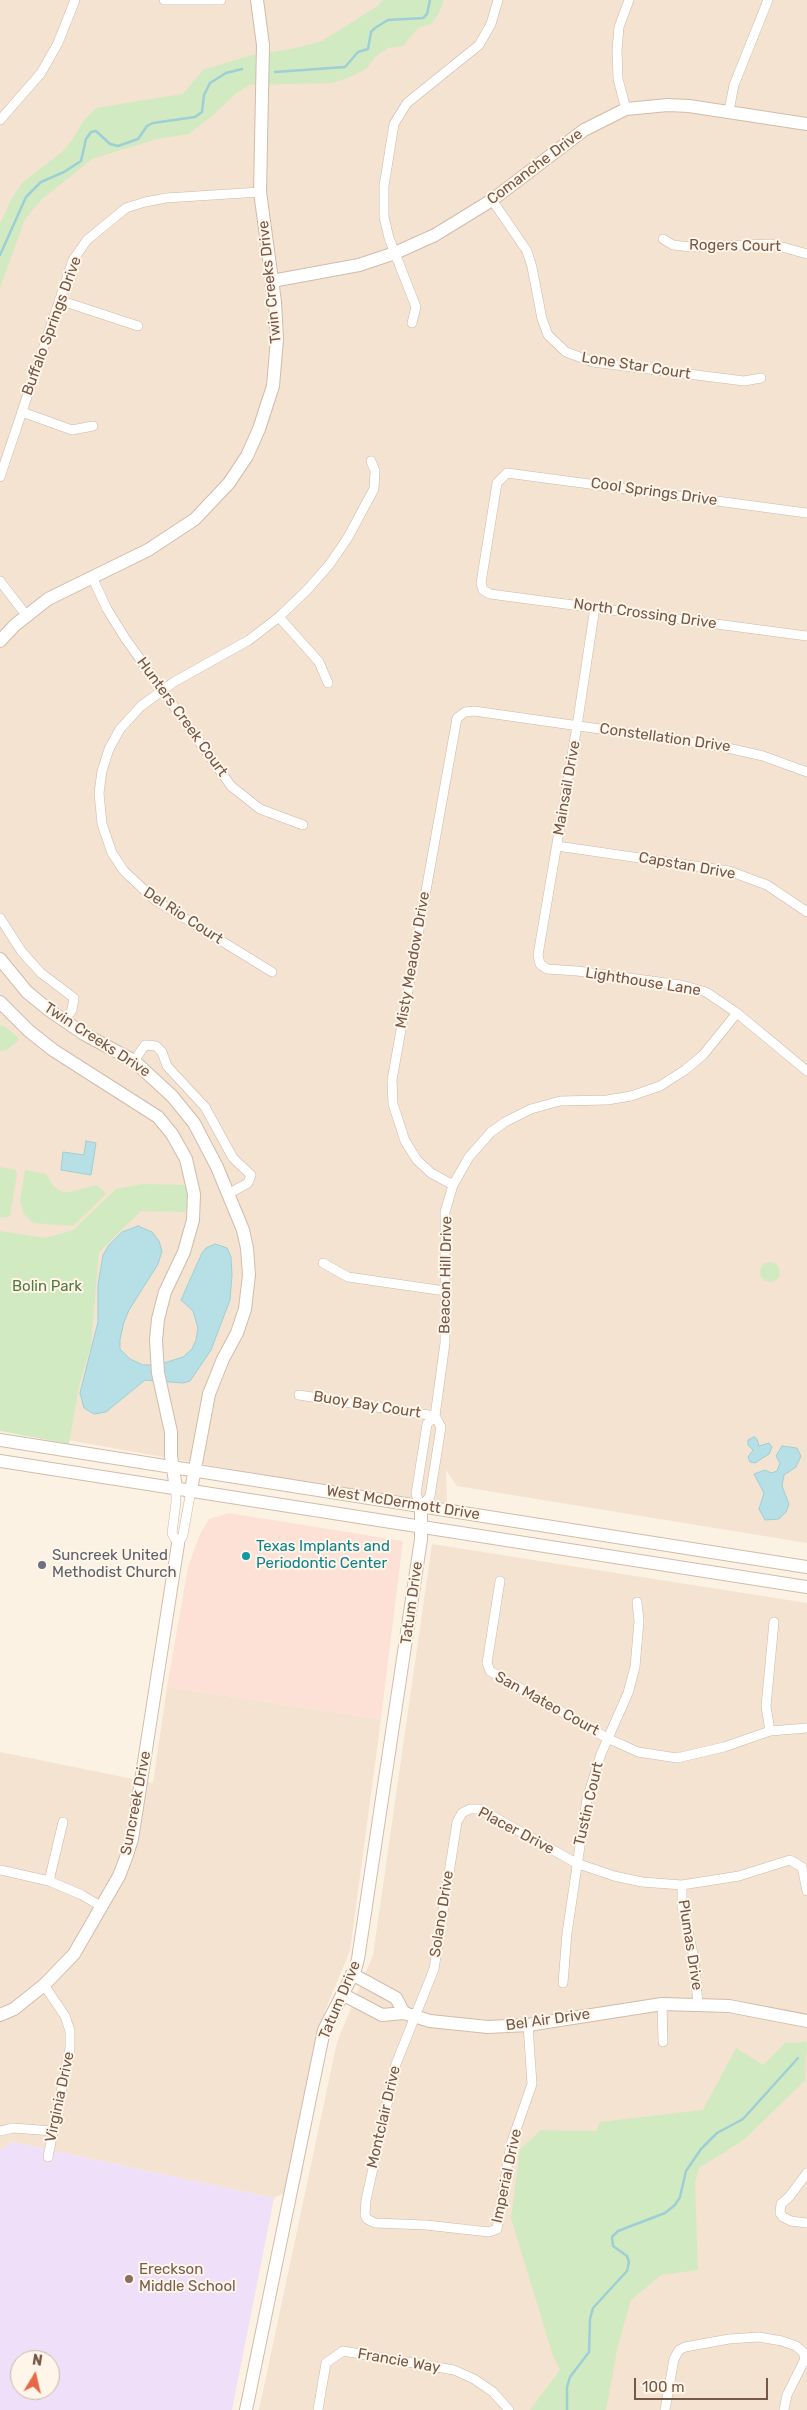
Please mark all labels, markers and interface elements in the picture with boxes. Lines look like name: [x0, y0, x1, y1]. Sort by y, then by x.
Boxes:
street label: Comanche Drive: [484, 125, 586, 209]
street label: Twin Creeks Drive: [255, 220, 285, 344]
street label: Rogers Court: [689, 236, 781, 256]
street label: Buffalo Springs Drive: [18, 254, 86, 398]
street label: Lone Star Court: [580, 348, 692, 384]
street label: Cool Springs Drive: [590, 474, 718, 510]
street label: North Crossing Drive: [572, 595, 718, 633]
street label: Hunters Creek Court: [133, 654, 231, 780]
street label: Constellation Drive: [598, 720, 732, 756]
street label: Mainsail Drive: [550, 739, 584, 837]
street label: Capstan Drive: [637, 849, 737, 883]
street label: Del Rio Court: [140, 884, 226, 948]
street label: Misty Meadow Drive: [392, 890, 434, 1030]
street label: Lighthouse Lane: [584, 964, 702, 1000]
street label: Twin Creeks Drive: [40, 999, 154, 1081]
street label: Beacon Hill Drive: [436, 1216, 456, 1334]
park label: Bolin Park: [12, 1278, 82, 1296]
street label: Buoy Bay Court: [312, 1388, 422, 1422]
street label: West McDermott Drive: [325, 1482, 481, 1524]
place label: Texas Implants and Periodontic Center: [256, 1538, 390, 1573]
place label: Suncreek United Methodist Church: [52, 1547, 177, 1582]
marker: Texas Implants and Periodontic Center: [240, 1550, 252, 1562]
marker: Suncreek United Methodist Church: [36, 1559, 48, 1571]
street label: Tatum Drive: [397, 1560, 427, 1646]
street label: San Mateo Court: [492, 1668, 602, 1740]
street label: Suncreek Drive: [117, 1749, 155, 1857]
street label: Tustin Court: [571, 1760, 607, 1848]
street label: Placer Drive: [475, 1803, 557, 1859]
street label: Solano Drive: [426, 1869, 458, 1959]
street label: Plumas Drive: [674, 1898, 706, 1992]
street label: Tatum Drive: [315, 1958, 365, 2042]
street label: Bel Air Drive: [505, 2005, 591, 2035]
street label: Virginia Drive: [42, 2050, 78, 2144]
street label: Montclair Drive: [363, 2064, 405, 2170]
street label: Imperial Drive: [488, 2127, 526, 2225]
place label: Ereckson Middle School: [139, 2261, 236, 2296]
marker: Ereckson Middle School: [123, 2273, 135, 2285]
street label: Francie Way: [356, 2345, 442, 2377]
north arrow: [10, 2350, 60, 2400]
text: N: [31, 2351, 44, 2370]
scale bar: [637, 2368, 771, 2400]
text: 100 m: [642, 2378, 684, 2396]

